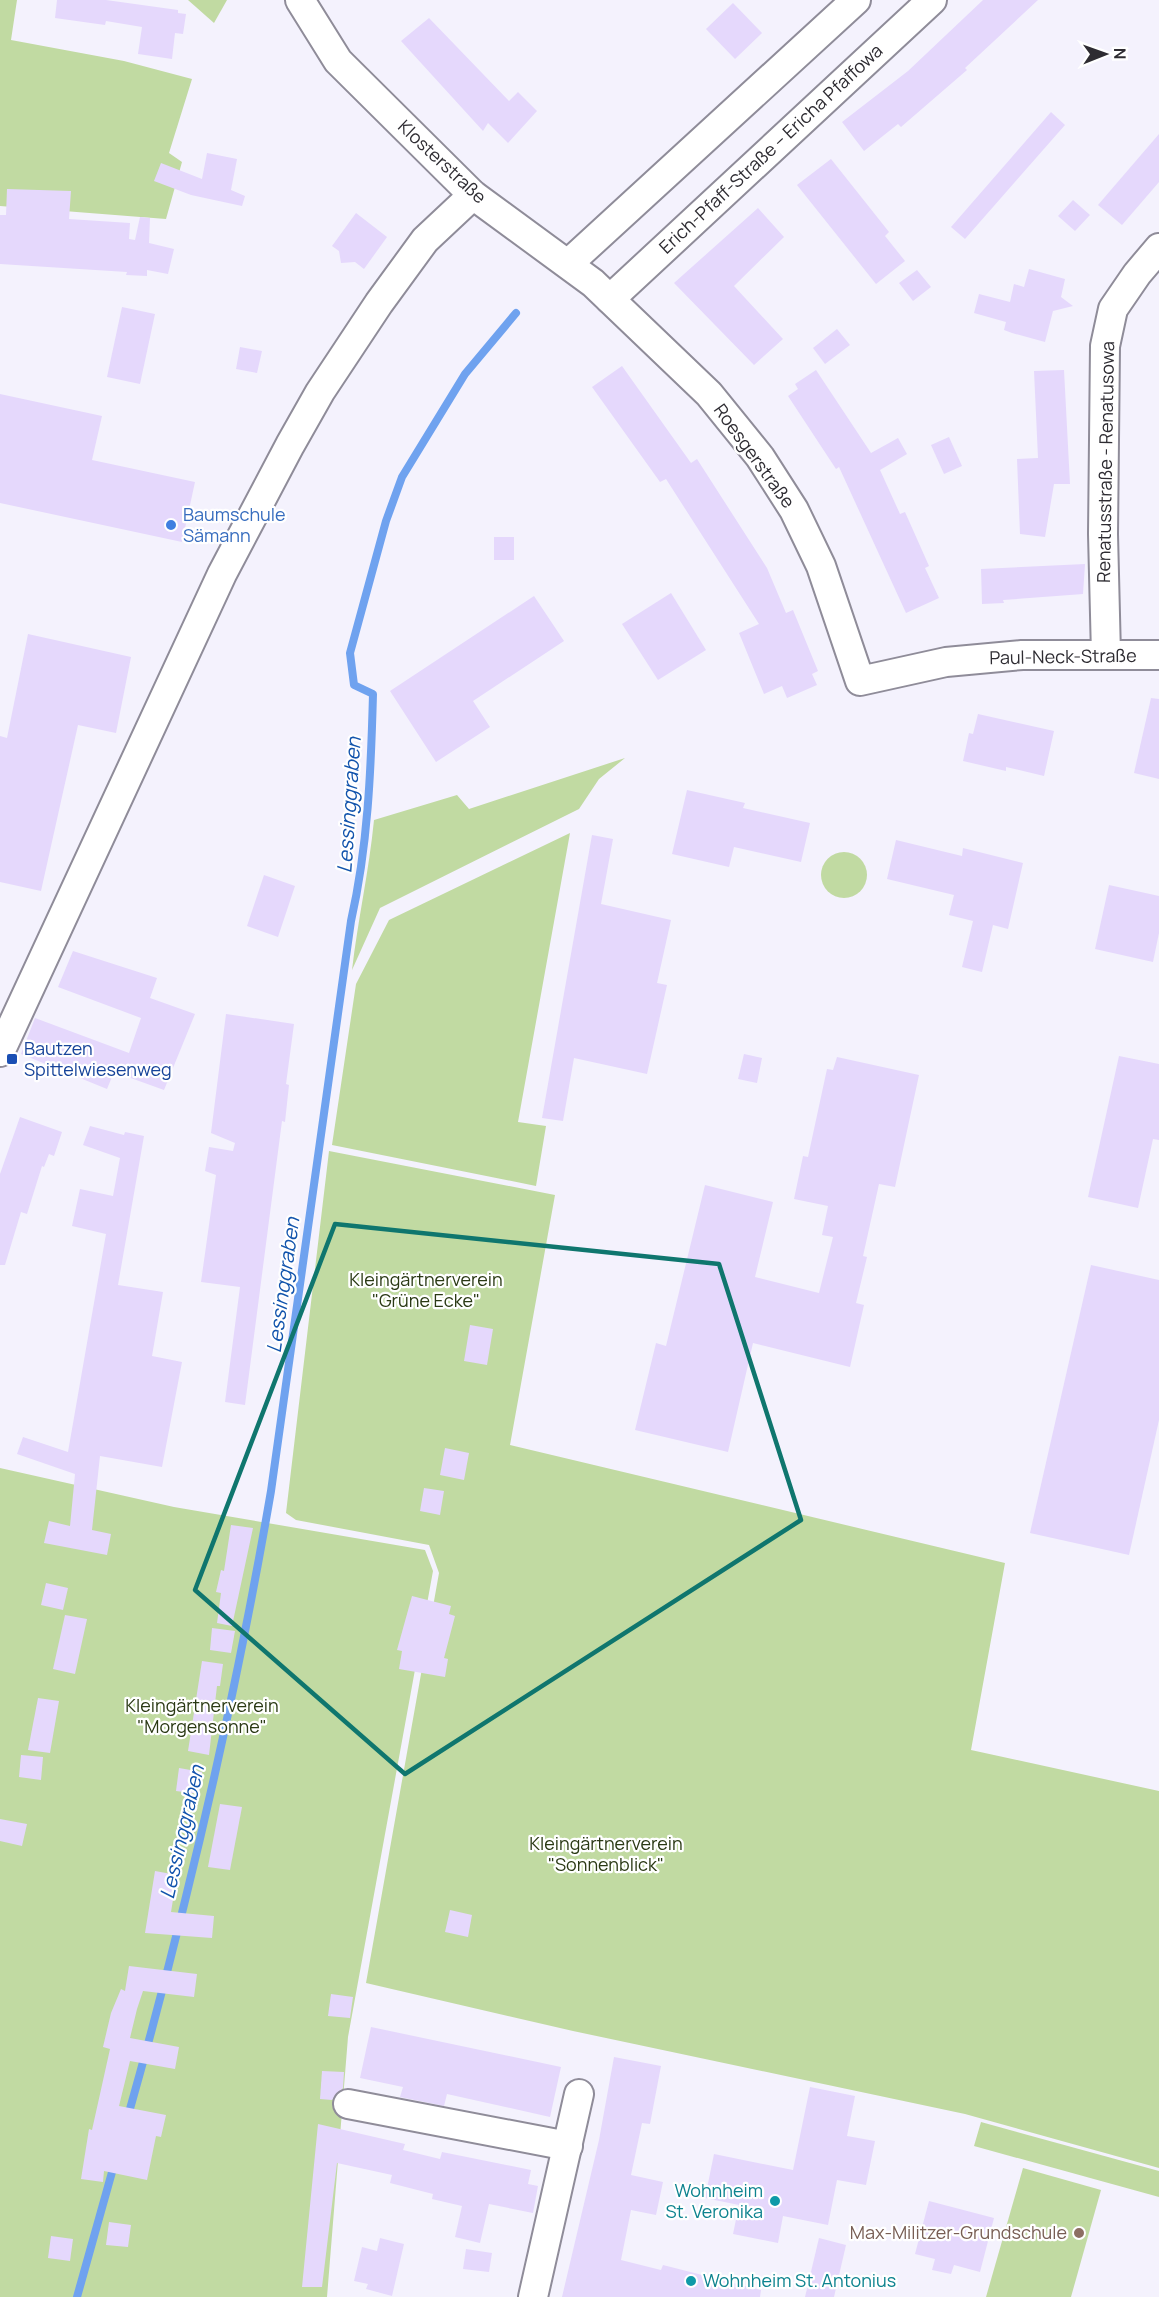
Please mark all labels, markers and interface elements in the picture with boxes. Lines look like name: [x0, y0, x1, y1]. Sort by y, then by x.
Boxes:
north arrow: [1075, 24, 1135, 84]
street label: Erich-Pfaff-Straße – Ericha Pfaffowa: [654, 38, 887, 258]
text: N: [1109, 48, 1131, 60]
street label: Klosterstraße: [393, 114, 492, 208]
street label: Renatusstraße - Renatusowa: [1091, 341, 1119, 583]
street label: Roesgerstraße: [709, 398, 801, 512]
place label: Baumschule Sämann: [183, 502, 286, 547]
marker: Baumschule Sämann: [164, 518, 178, 532]
street label: Paul-Neck-Straße: [989, 643, 1137, 669]
water label: Lessinggraben: [330, 735, 367, 874]
place label: Bautzen Spittelwiesenweg: [24, 1036, 172, 1081]
marker: Bautzen Spittelwiesenweg: [5, 1052, 19, 1066]
water label: Lessinggraben: [260, 1215, 306, 1354]
park label: Kleingärtnerverein "Grüne Ecke": [349, 1267, 503, 1312]
park label: Kleingärtnerverein "Morgensonne": [125, 1693, 279, 1738]
water label: Lessinggraben: [153, 1761, 210, 1901]
park label: Kleingärtnerverein "Sonnenblick": [529, 1831, 683, 1876]
place label: Wohnheim St. Veronika: [665, 2178, 763, 2223]
marker: Wohnheim St. Veronika: [768, 2194, 782, 2208]
place label: Max-Militzer-Grundschule: [850, 2220, 1067, 2244]
marker: Max-Militzer-Grundschule: [1072, 2226, 1086, 2240]
place label: Wohnheim St. Antonius: [703, 2268, 896, 2292]
marker: Wohnheim St. Antonius: [684, 2274, 698, 2288]

